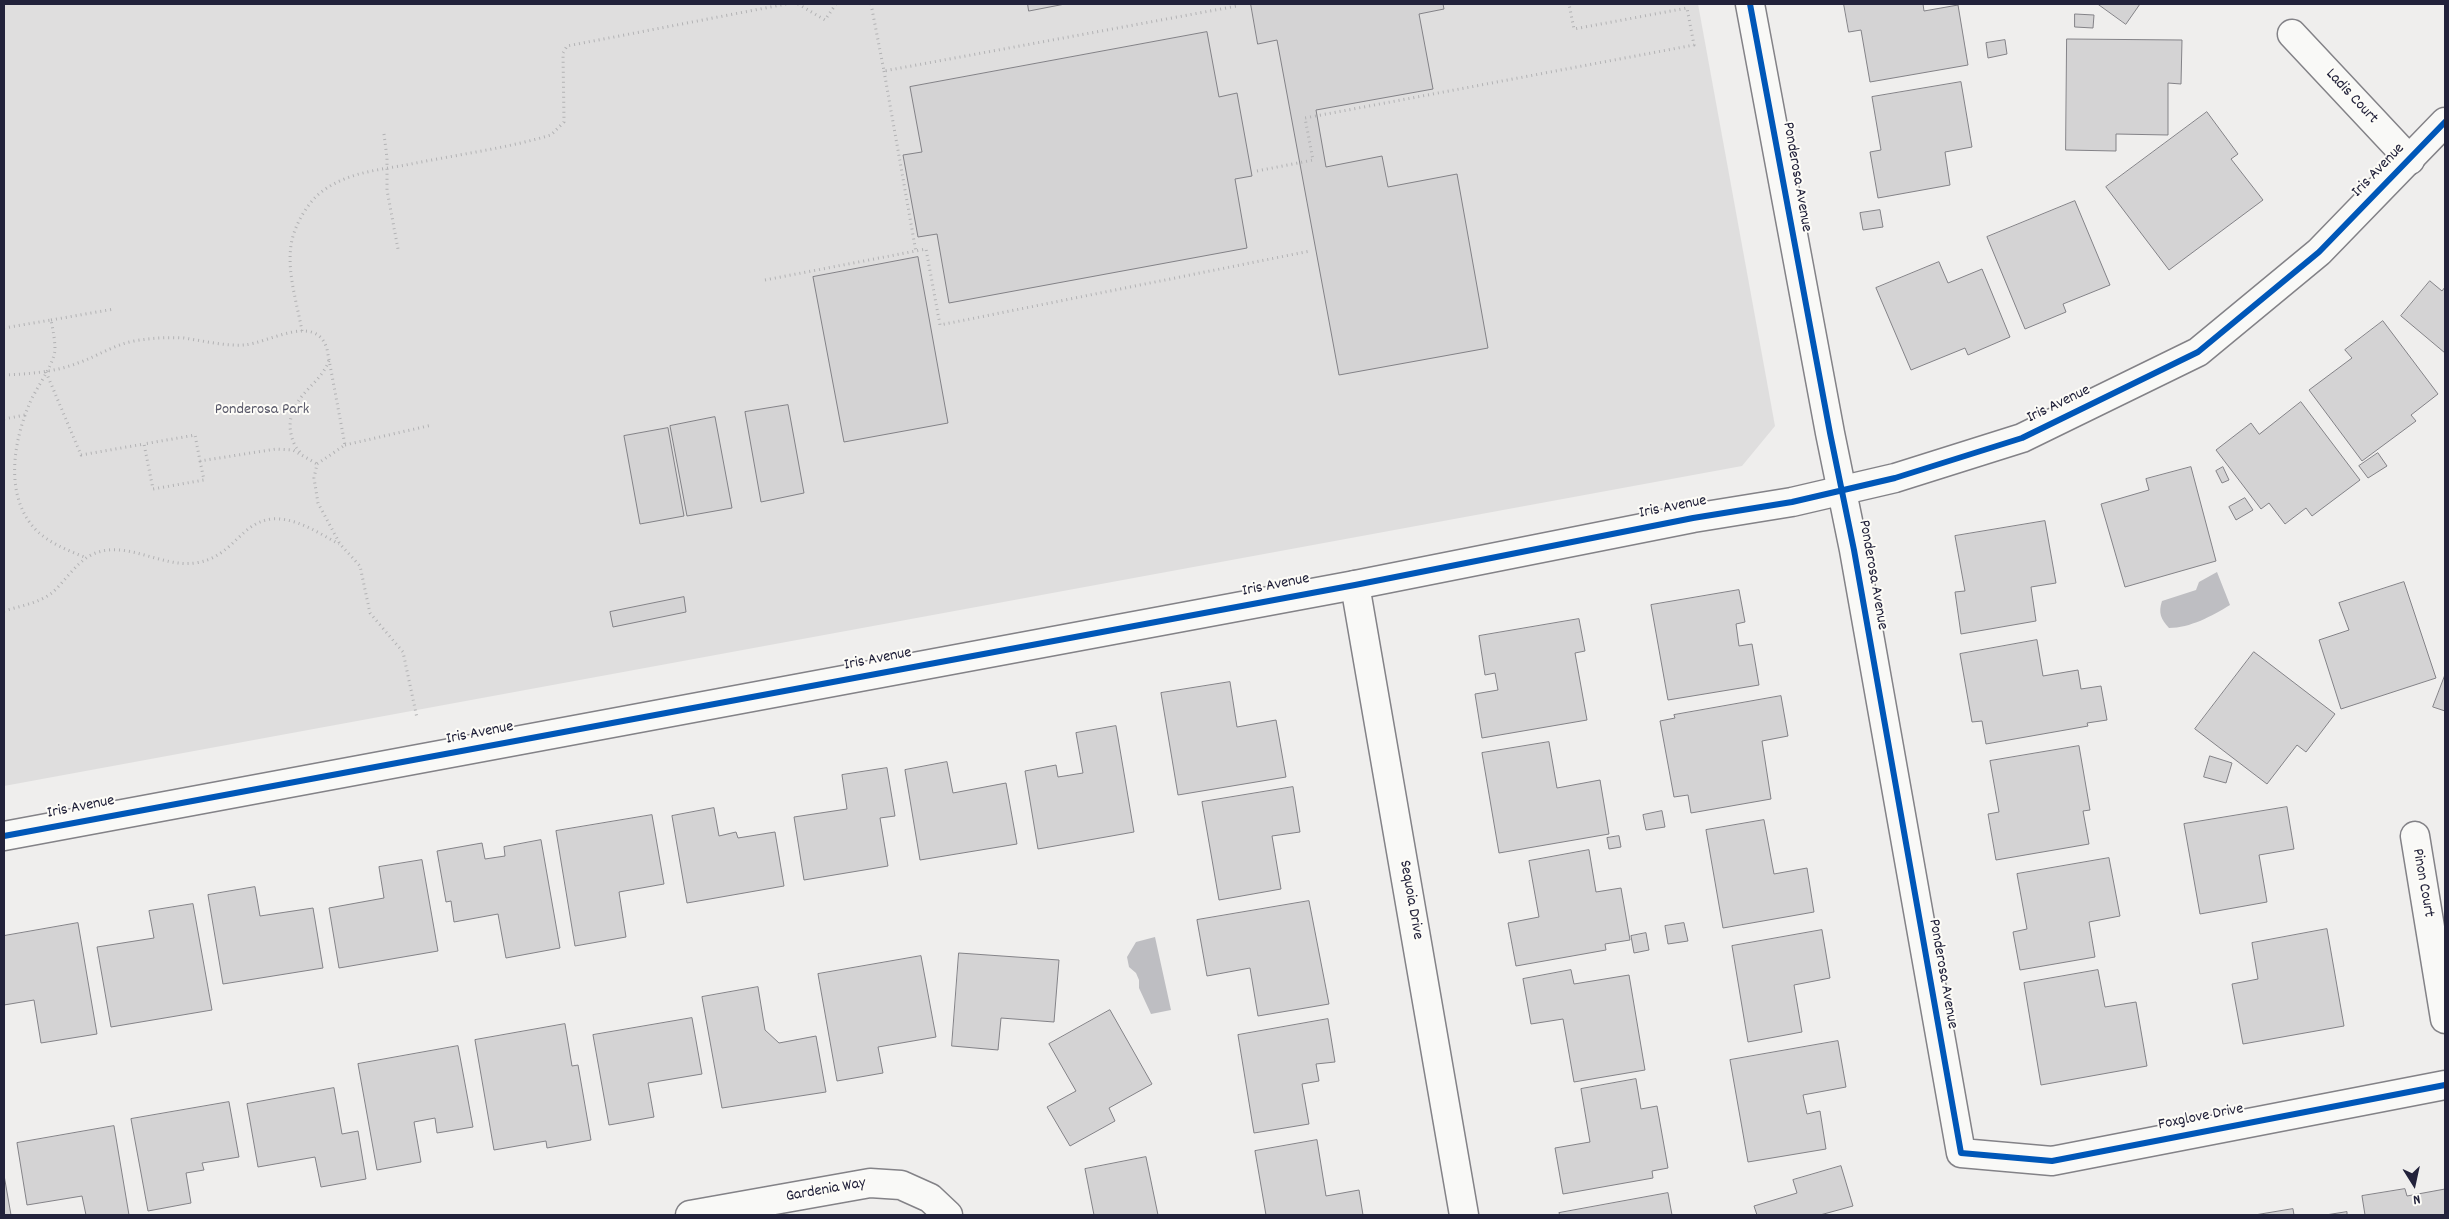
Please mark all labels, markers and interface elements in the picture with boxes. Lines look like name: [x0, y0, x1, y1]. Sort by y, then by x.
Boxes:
street label: Ladis Court: [2321, 65, 2381, 129]
street label: Ponderosa Avenue: [1777, 121, 1815, 233]
street label: Iris Avenue: [2348, 140, 2410, 202]
street label: Iris Avenue: [2024, 381, 2094, 429]
park label: Ponderosa Park: [215, 401, 309, 421]
street label: Iris Avenue: [1638, 492, 1708, 524]
street label: Ponderosa Avenue: [1853, 519, 1891, 631]
street label: Iris Avenue: [1241, 570, 1311, 602]
street label: Iris Avenue: [843, 644, 913, 676]
street label: Iris Avenue: [445, 718, 515, 750]
street label: Iris Avenue: [46, 792, 116, 824]
street label: Pinon Court: [2407, 847, 2437, 919]
street label: Sequoia Drive: [1394, 859, 1426, 941]
street label: Ponderosa Avenue: [1923, 918, 1961, 1030]
street label: Foxglove Drive: [2157, 1100, 2245, 1136]
north arrow: [2389, 1159, 2439, 1209]
street label: Gardenia Way: [785, 1175, 867, 1207]
text: N: [2411, 1188, 2422, 1209]

